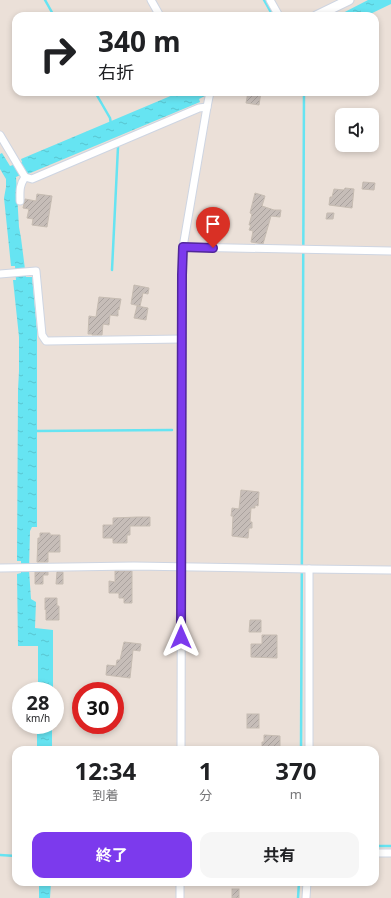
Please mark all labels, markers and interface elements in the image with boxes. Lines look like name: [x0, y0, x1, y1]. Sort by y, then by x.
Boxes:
text: 340 m: [98, 22, 181, 60]
icon: right: [32, 28, 84, 80]
text: 右折: [98, 60, 134, 84]
map controls: [335, 108, 379, 152]
button: sound: [335, 108, 379, 152]
pin: [196, 207, 230, 248]
icon: arrive: [202, 213, 224, 235]
position arrow: [160, 616, 202, 658]
speed limit sign: 30: [72, 682, 124, 734]
text: 28: [27, 689, 49, 716]
text: km/h: [26, 711, 50, 725]
text: 12:34: [75, 754, 136, 787]
text: 1: [199, 754, 213, 787]
text: 370: [275, 754, 316, 787]
text: m: [290, 785, 302, 803]
text: 到着: [92, 786, 118, 804]
text: 分: [199, 786, 212, 804]
button: 終了: [32, 832, 192, 878]
button: 共有: [200, 832, 359, 878]

